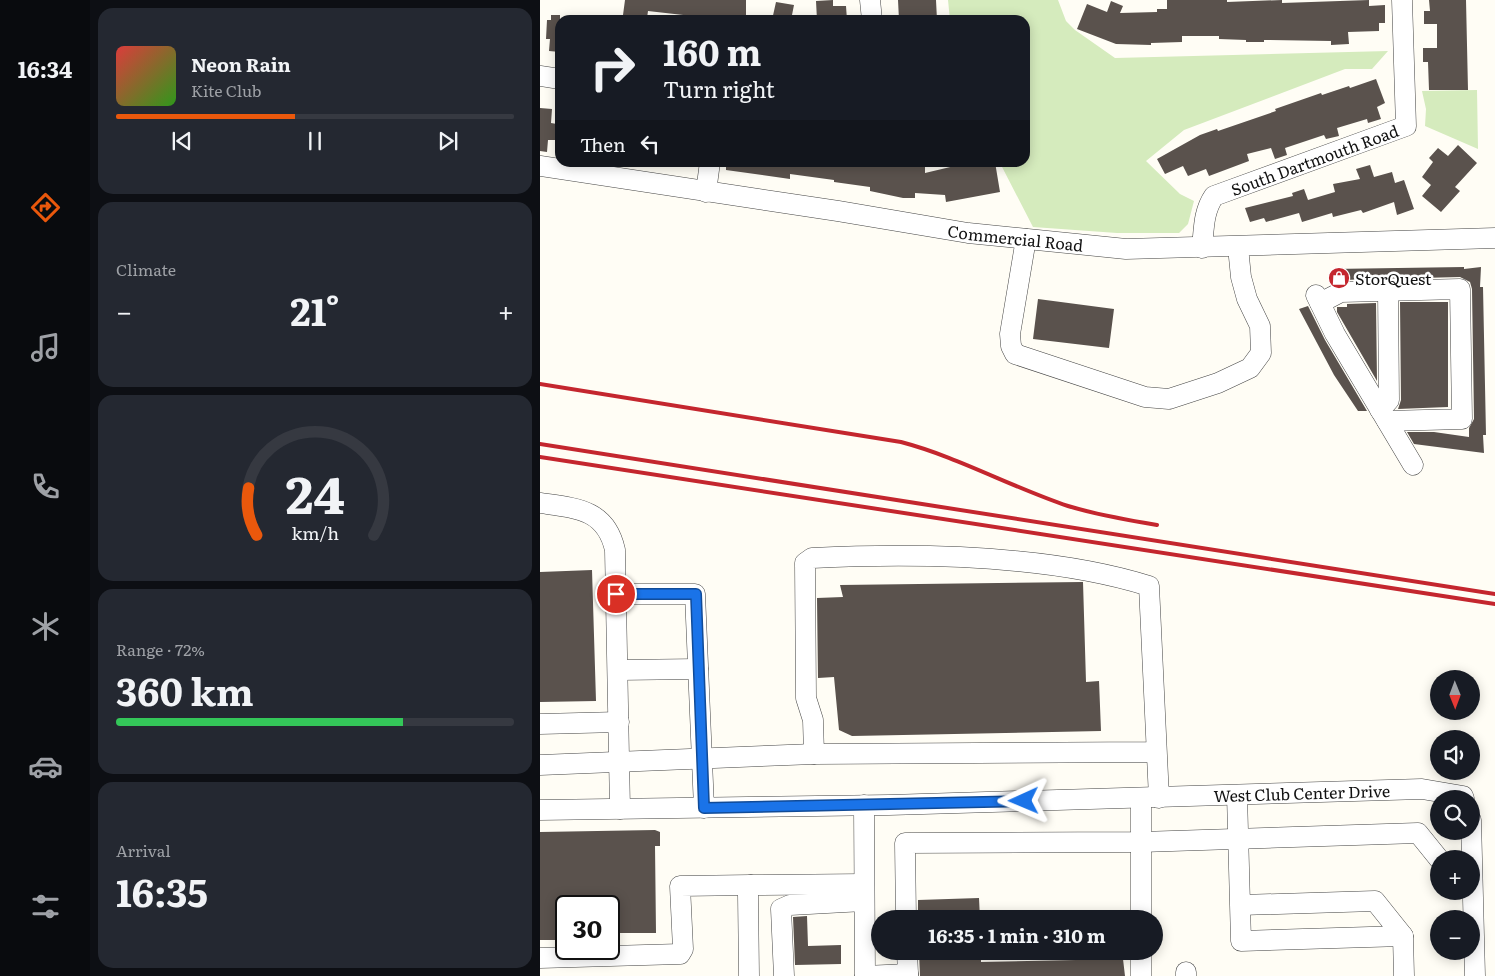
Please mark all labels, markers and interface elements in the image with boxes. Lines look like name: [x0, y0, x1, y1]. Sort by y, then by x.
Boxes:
text: 160 m: [663, 25, 761, 77]
icon: right: [580, 35, 645, 100]
text: Neon Rain: [191, 50, 291, 78]
text: 16:34: [18, 52, 72, 85]
text: Turn right: [663, 72, 775, 105]
text: Kite Club: [191, 78, 262, 102]
street label: South Dartmouth Road: [1227, 118, 1402, 201]
icon: previous: [168, 127, 196, 155]
icon: pause: [301, 127, 329, 155]
icon: next: [434, 127, 462, 155]
text: Then: [580, 130, 626, 158]
icon: left: [636, 130, 664, 158]
icon: directions: [28, 190, 63, 225]
street label: Commercial Road: [946, 218, 1085, 257]
text: Climate: [116, 257, 176, 281]
shop icon: StorQuest: [1327, 266, 1351, 290]
place label: StorQuest: [1355, 266, 1432, 290]
text: 21°: [290, 281, 340, 338]
text: −: [116, 289, 132, 331]
text: +: [498, 289, 514, 331]
icon: music: [28, 330, 63, 365]
text: 24: [285, 453, 345, 530]
icon: phone: [28, 469, 63, 504]
text: km/h: [291, 519, 339, 546]
pin: [595, 573, 637, 615]
icon: arrive: [602, 580, 630, 608]
icon: climate: [28, 609, 63, 644]
text: Range · 72%: [116, 637, 205, 661]
text: 360 km: [116, 661, 254, 718]
north arrow: [1430, 670, 1480, 720]
map controls: [1430, 670, 1480, 960]
button: sound: [1430, 730, 1480, 780]
icon: car: [28, 749, 63, 784]
position arrow: [997, 774, 1049, 826]
street label: West Club Center Drive: [1213, 778, 1390, 807]
button: search: [1430, 790, 1480, 840]
text: Arrival: [116, 838, 171, 862]
button: +: [1430, 850, 1480, 900]
text: 16:35: [116, 862, 208, 919]
icon: filters: [28, 889, 63, 924]
speed limit sign: 30: [555, 895, 620, 960]
button: −: [1430, 910, 1480, 960]
text: 16:35 · 1 min · 310 m: [928, 921, 1106, 949]

